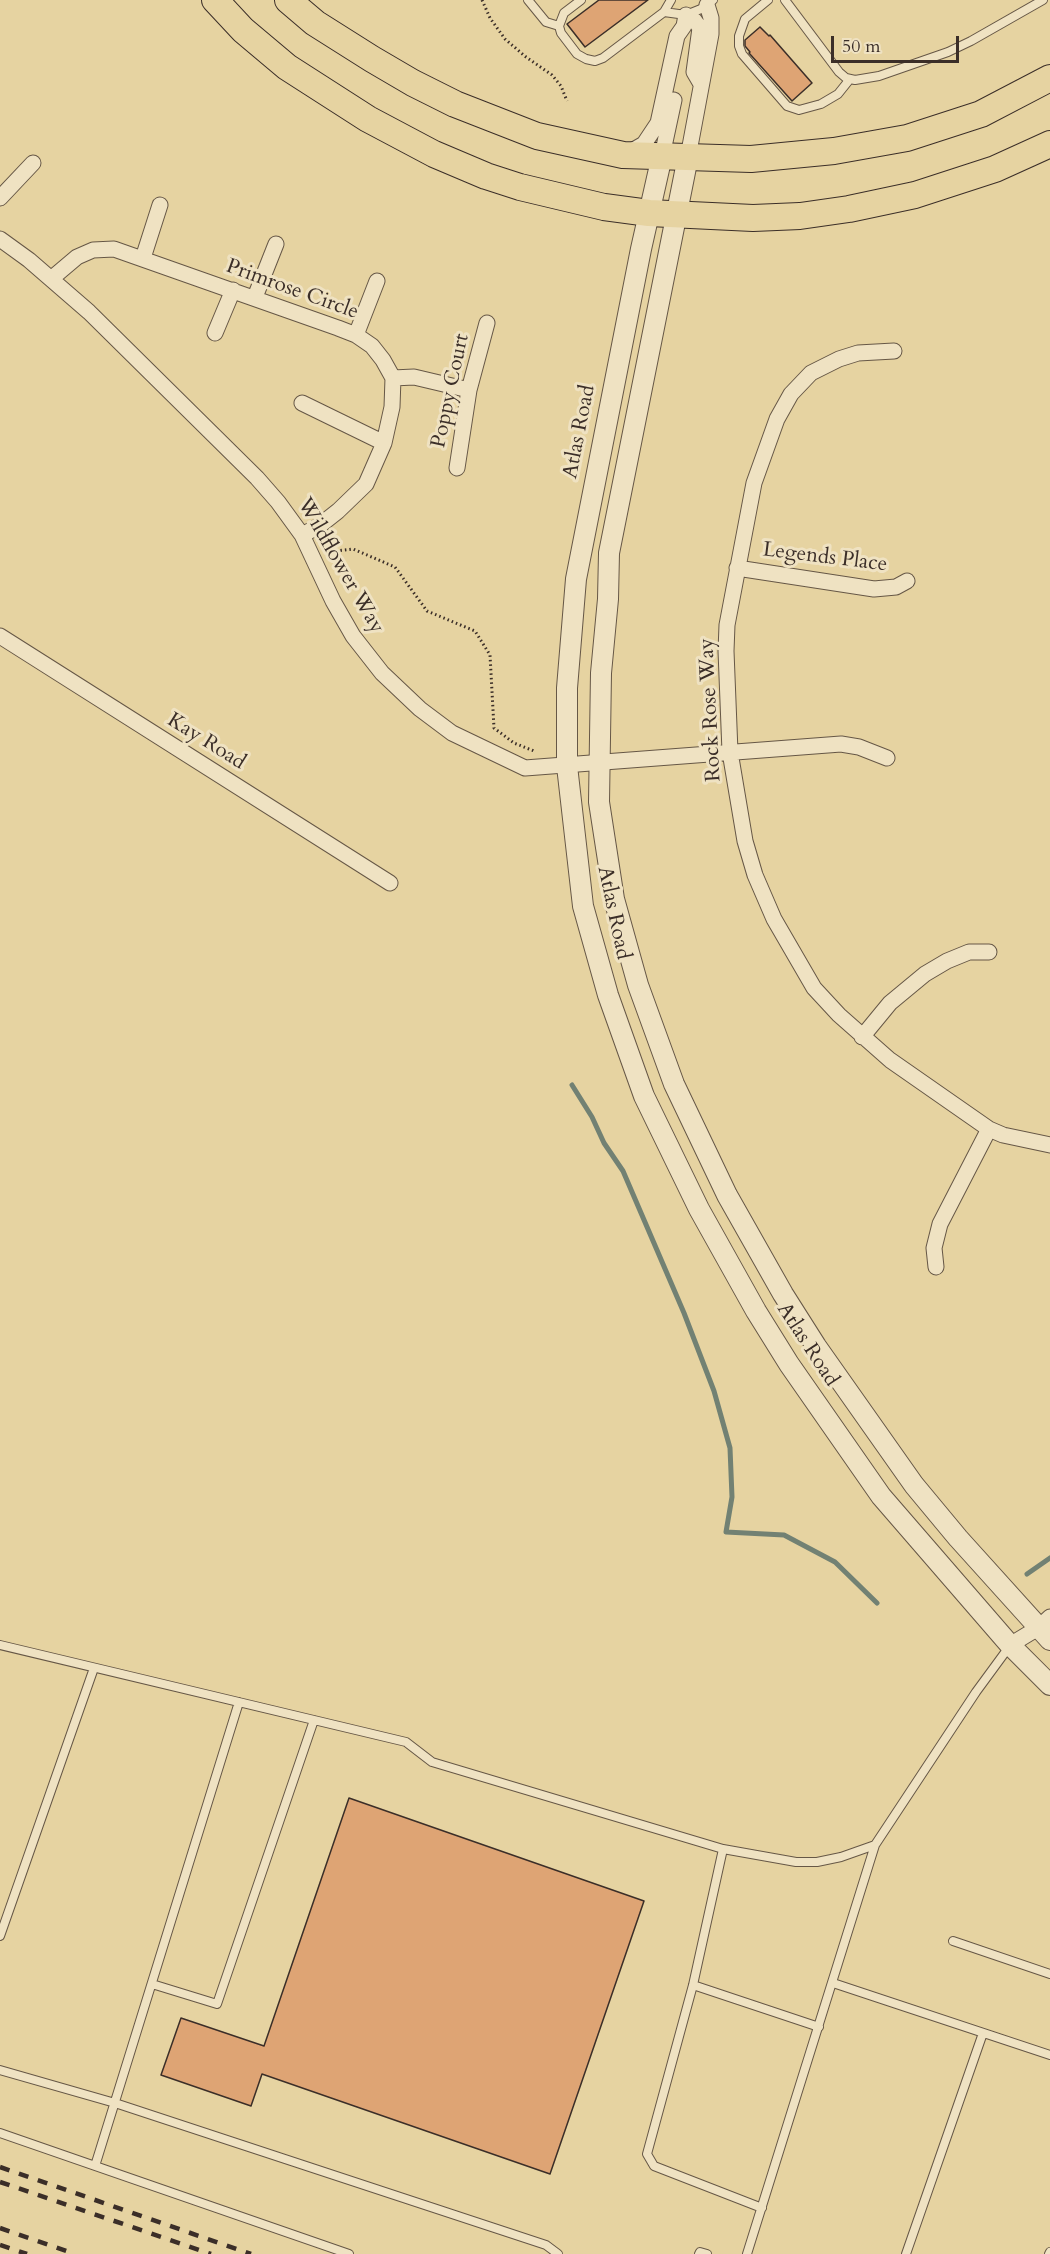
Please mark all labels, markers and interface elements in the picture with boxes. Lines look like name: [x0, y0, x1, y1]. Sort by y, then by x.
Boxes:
scale bar: [834, 24, 962, 62]
text: 50 m: [842, 34, 881, 59]
street label: Primrose Circle: [222, 254, 362, 326]
street label: Poppy Court: [427, 332, 475, 450]
street label: Atlas Road: [559, 383, 601, 481]
street label: Wildflower Way: [291, 494, 389, 638]
street label: Legends Place: [761, 538, 889, 578]
street label: Rock Rose Way: [695, 638, 727, 782]
street label: Kay Road: [162, 708, 250, 776]
street label: Atlas Road: [591, 864, 635, 962]
street label: Atlas Road: [771, 1298, 843, 1392]

